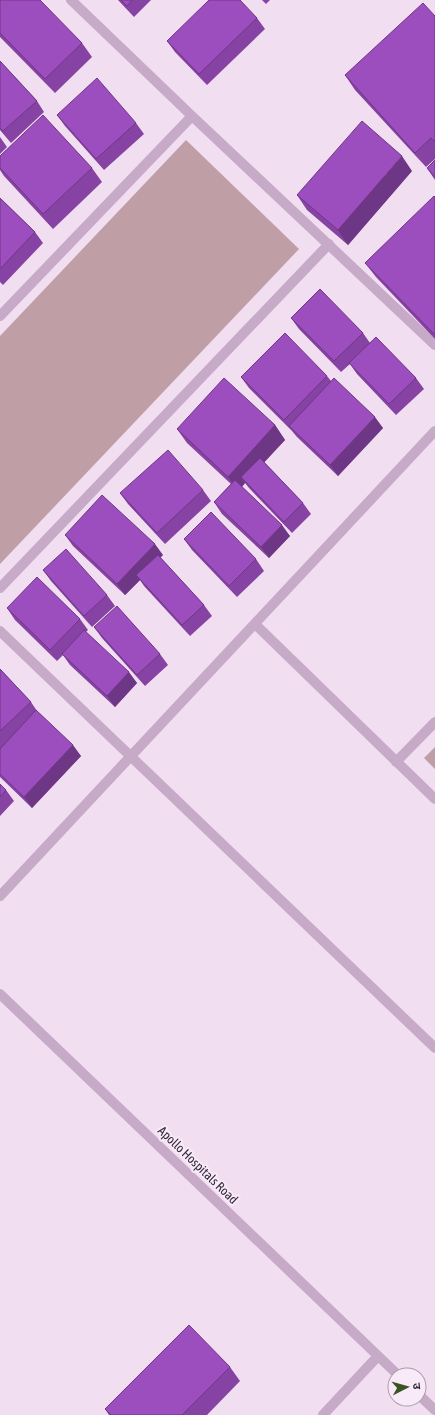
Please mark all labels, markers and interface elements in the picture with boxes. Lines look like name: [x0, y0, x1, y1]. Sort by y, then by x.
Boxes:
street label: Apollo Hospitals Road: [155, 1123, 241, 1207]
north arrow: [387, 1367, 427, 1407]
text: उ: [411, 1382, 423, 1390]

